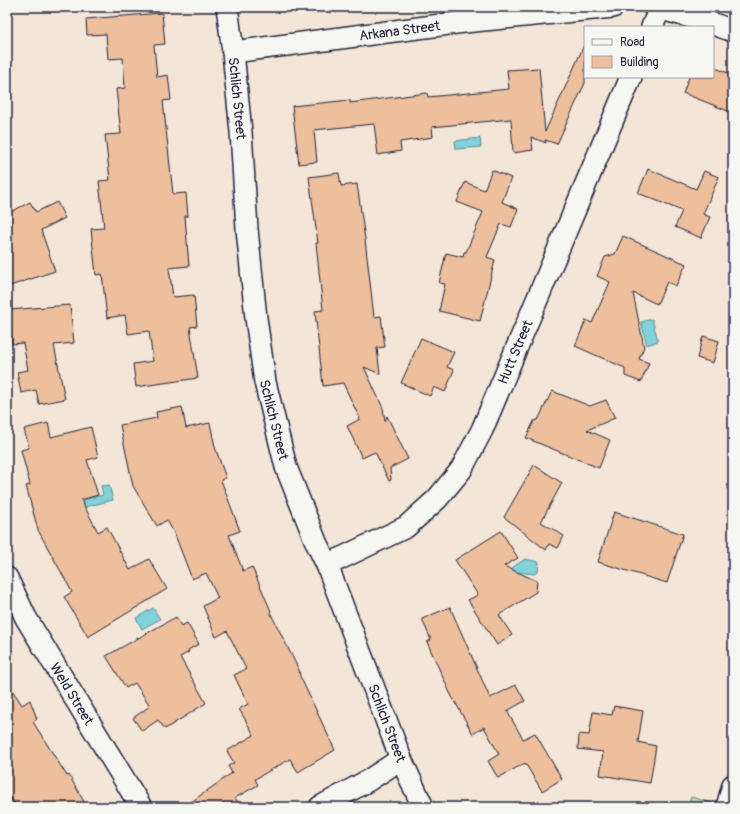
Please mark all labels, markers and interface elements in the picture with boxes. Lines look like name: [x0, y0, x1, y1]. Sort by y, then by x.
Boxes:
street label: Arkana Street: [358, 17, 442, 45]
legend: [584, 26, 714, 78]
text: Road: [620, 35, 645, 50]
text: Building: [620, 55, 659, 70]
street label: Schlich Street: [225, 57, 249, 140]
street label: Hutt Street: [494, 317, 537, 387]
street label: Schlich Street: [256, 378, 292, 462]
street label: Weld Street: [46, 660, 97, 729]
street label: Schlich Street: [364, 682, 410, 765]

